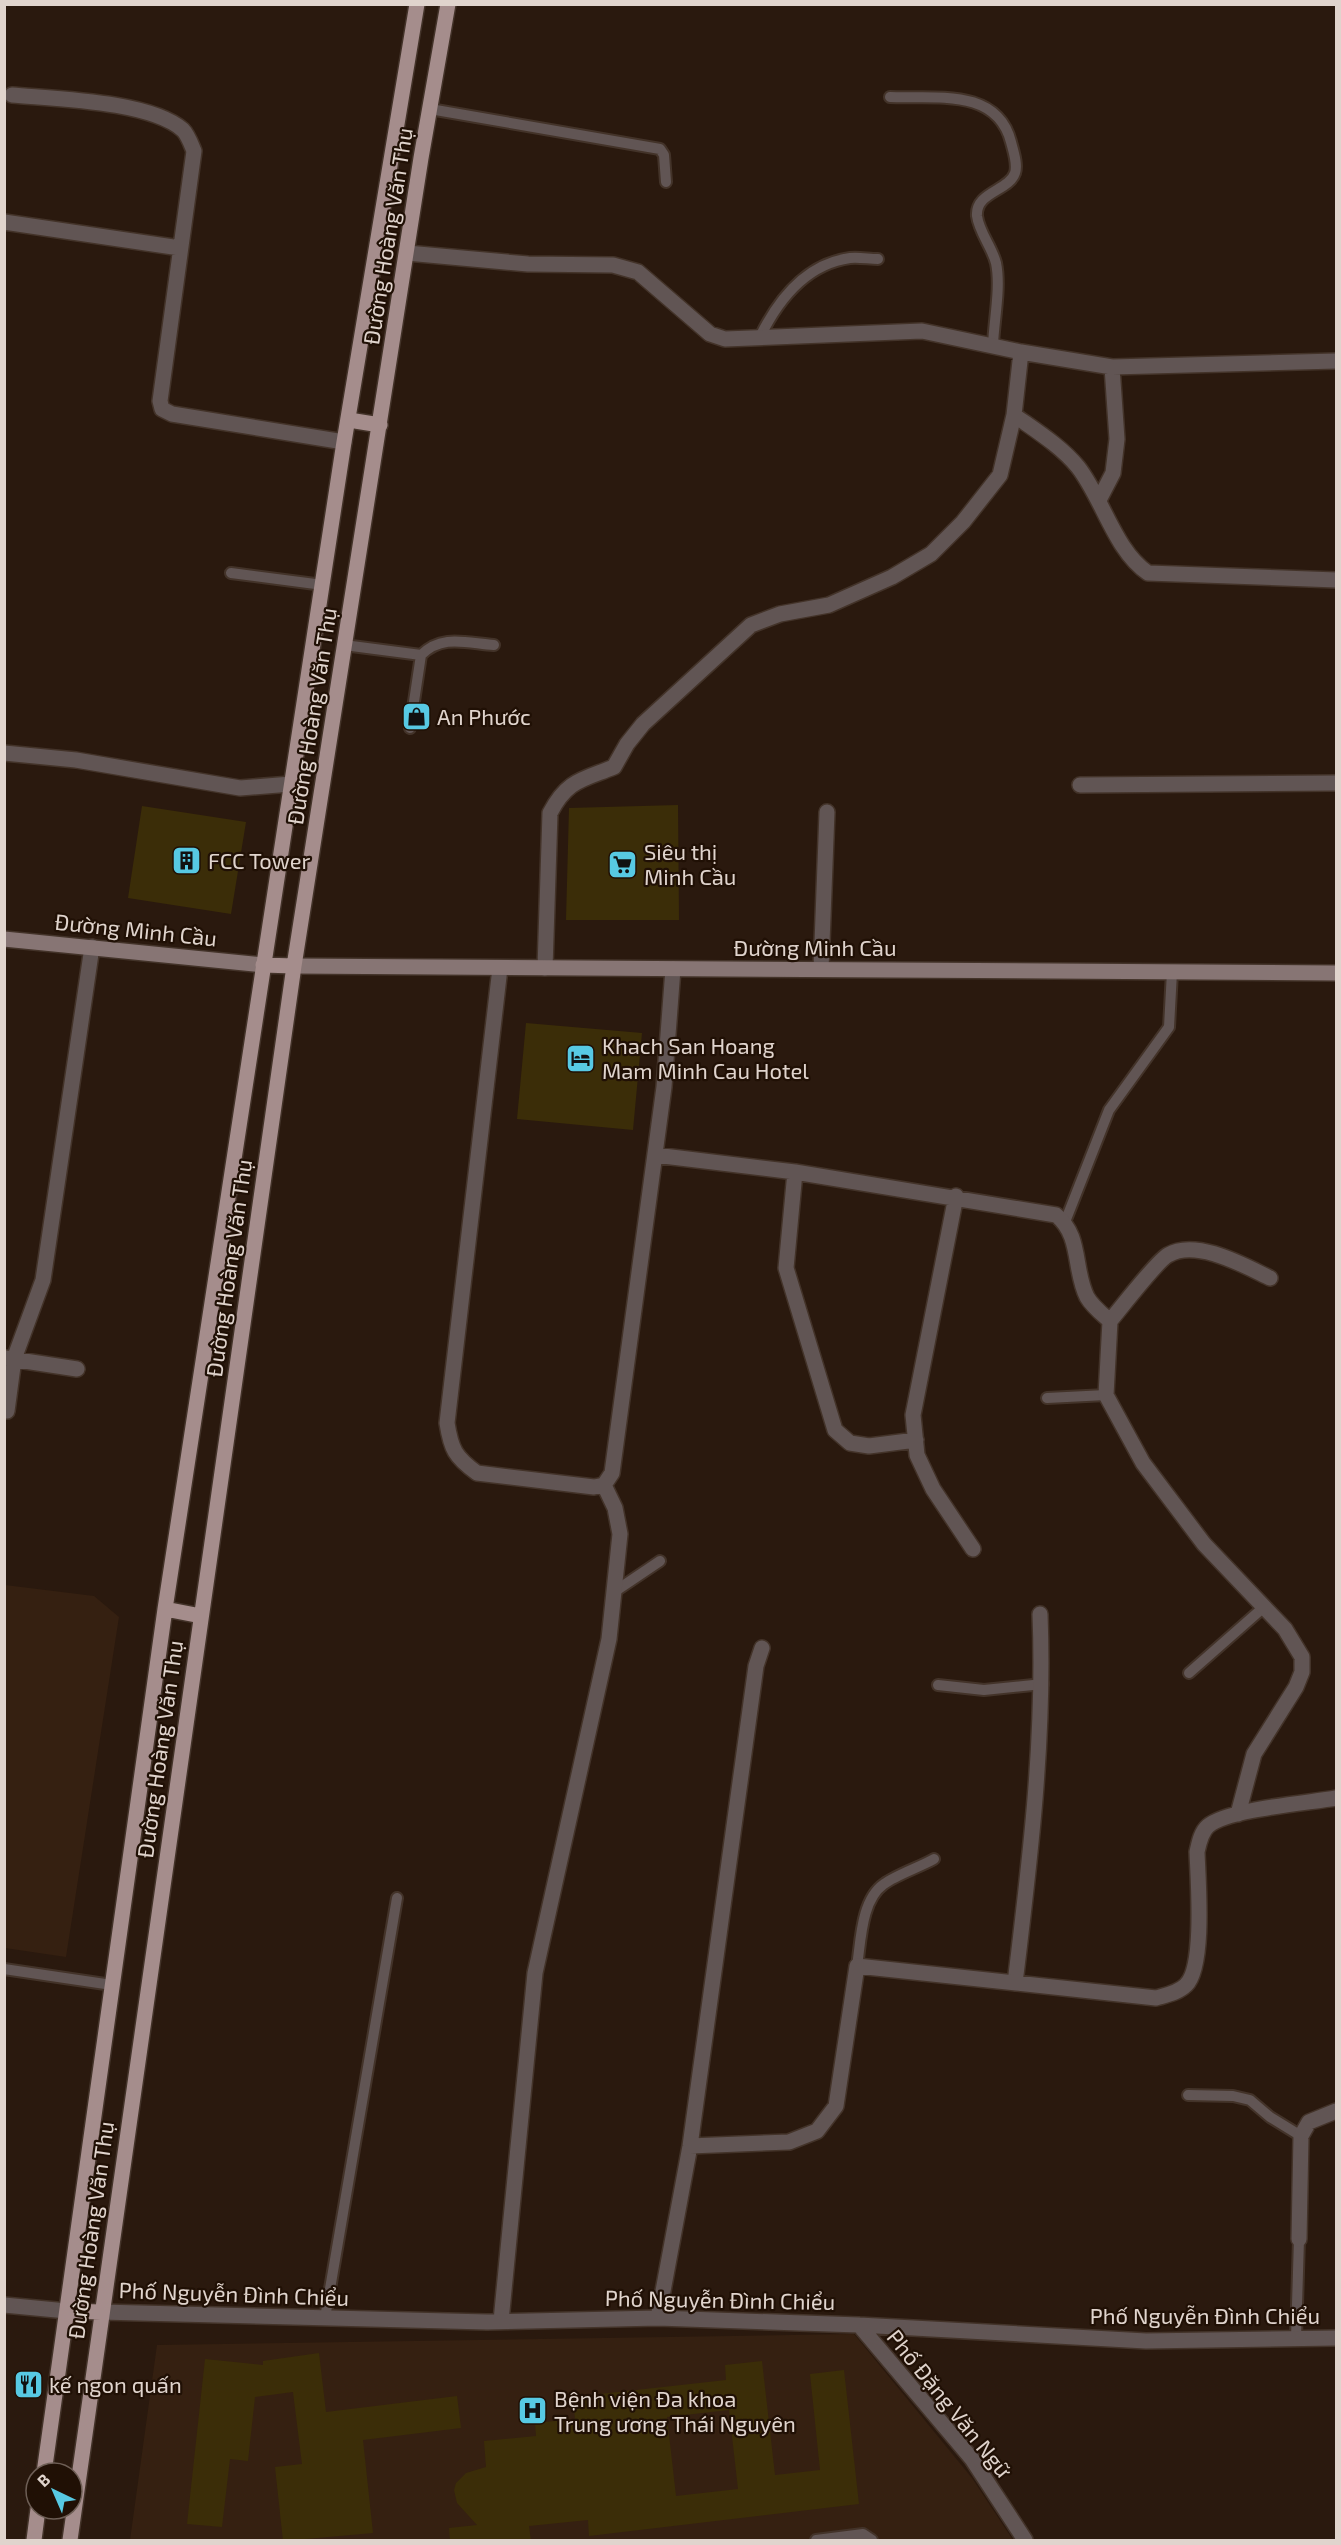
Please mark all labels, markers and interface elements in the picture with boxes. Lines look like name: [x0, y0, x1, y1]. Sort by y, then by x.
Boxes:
street label: Đường Hoàng Văn Thụ: [357, 126, 417, 346]
street label: Đường Hoàng Văn Thụ: [281, 606, 341, 826]
shop icon: An Phước: [400, 700, 432, 732]
place label: An Phước: [437, 703, 531, 729]
place label: Siêu thị Minh Cầu: [644, 838, 736, 889]
building icon: FCC Tower: [171, 844, 203, 876]
place label: FCC Tower: [208, 847, 311, 873]
supermarket icon: Siêu thị Minh Cầu: [607, 848, 639, 880]
street label: Đường Minh Cầu: [54, 908, 218, 950]
street label: Đường Minh Cầu: [734, 934, 896, 960]
place label: Khach San Hoang Mam Minh Cau Hotel: [602, 1032, 809, 1083]
hotel icon: Khach San Hoang Mam Minh Cau Hotel: [565, 1042, 597, 1074]
street label: Đường Hoàng Văn Thụ: [200, 1158, 256, 1378]
street label: Đường Hoàng Văn Thụ: [131, 1639, 187, 1859]
street label: Đường Hoàng Văn Thụ: [62, 2120, 118, 2340]
street label: Phố Nguyễn Đình Chiểu: [118, 2276, 350, 2310]
street label: Phố Nguyễn Đình Chiểu: [605, 2284, 835, 2314]
street label: Phố Nguyễn Đình Chiểu: [1090, 2302, 1320, 2328]
street label: Phố Đặng Văn Ngữ: [882, 2324, 1018, 2483]
restaurant icon: kế ngon quấn: [12, 2368, 44, 2400]
place label: kế ngon quấn: [49, 2371, 182, 2397]
place label: Bệnh viện Đa khoa Trung ương Thái Nguyên: [554, 2385, 796, 2436]
hospital icon: Bệnh viện Đa khoa Trung ương Thái Nguyên: [517, 2395, 549, 2427]
north arrow: [24, 2461, 84, 2521]
text: B: [33, 2469, 54, 2490]

